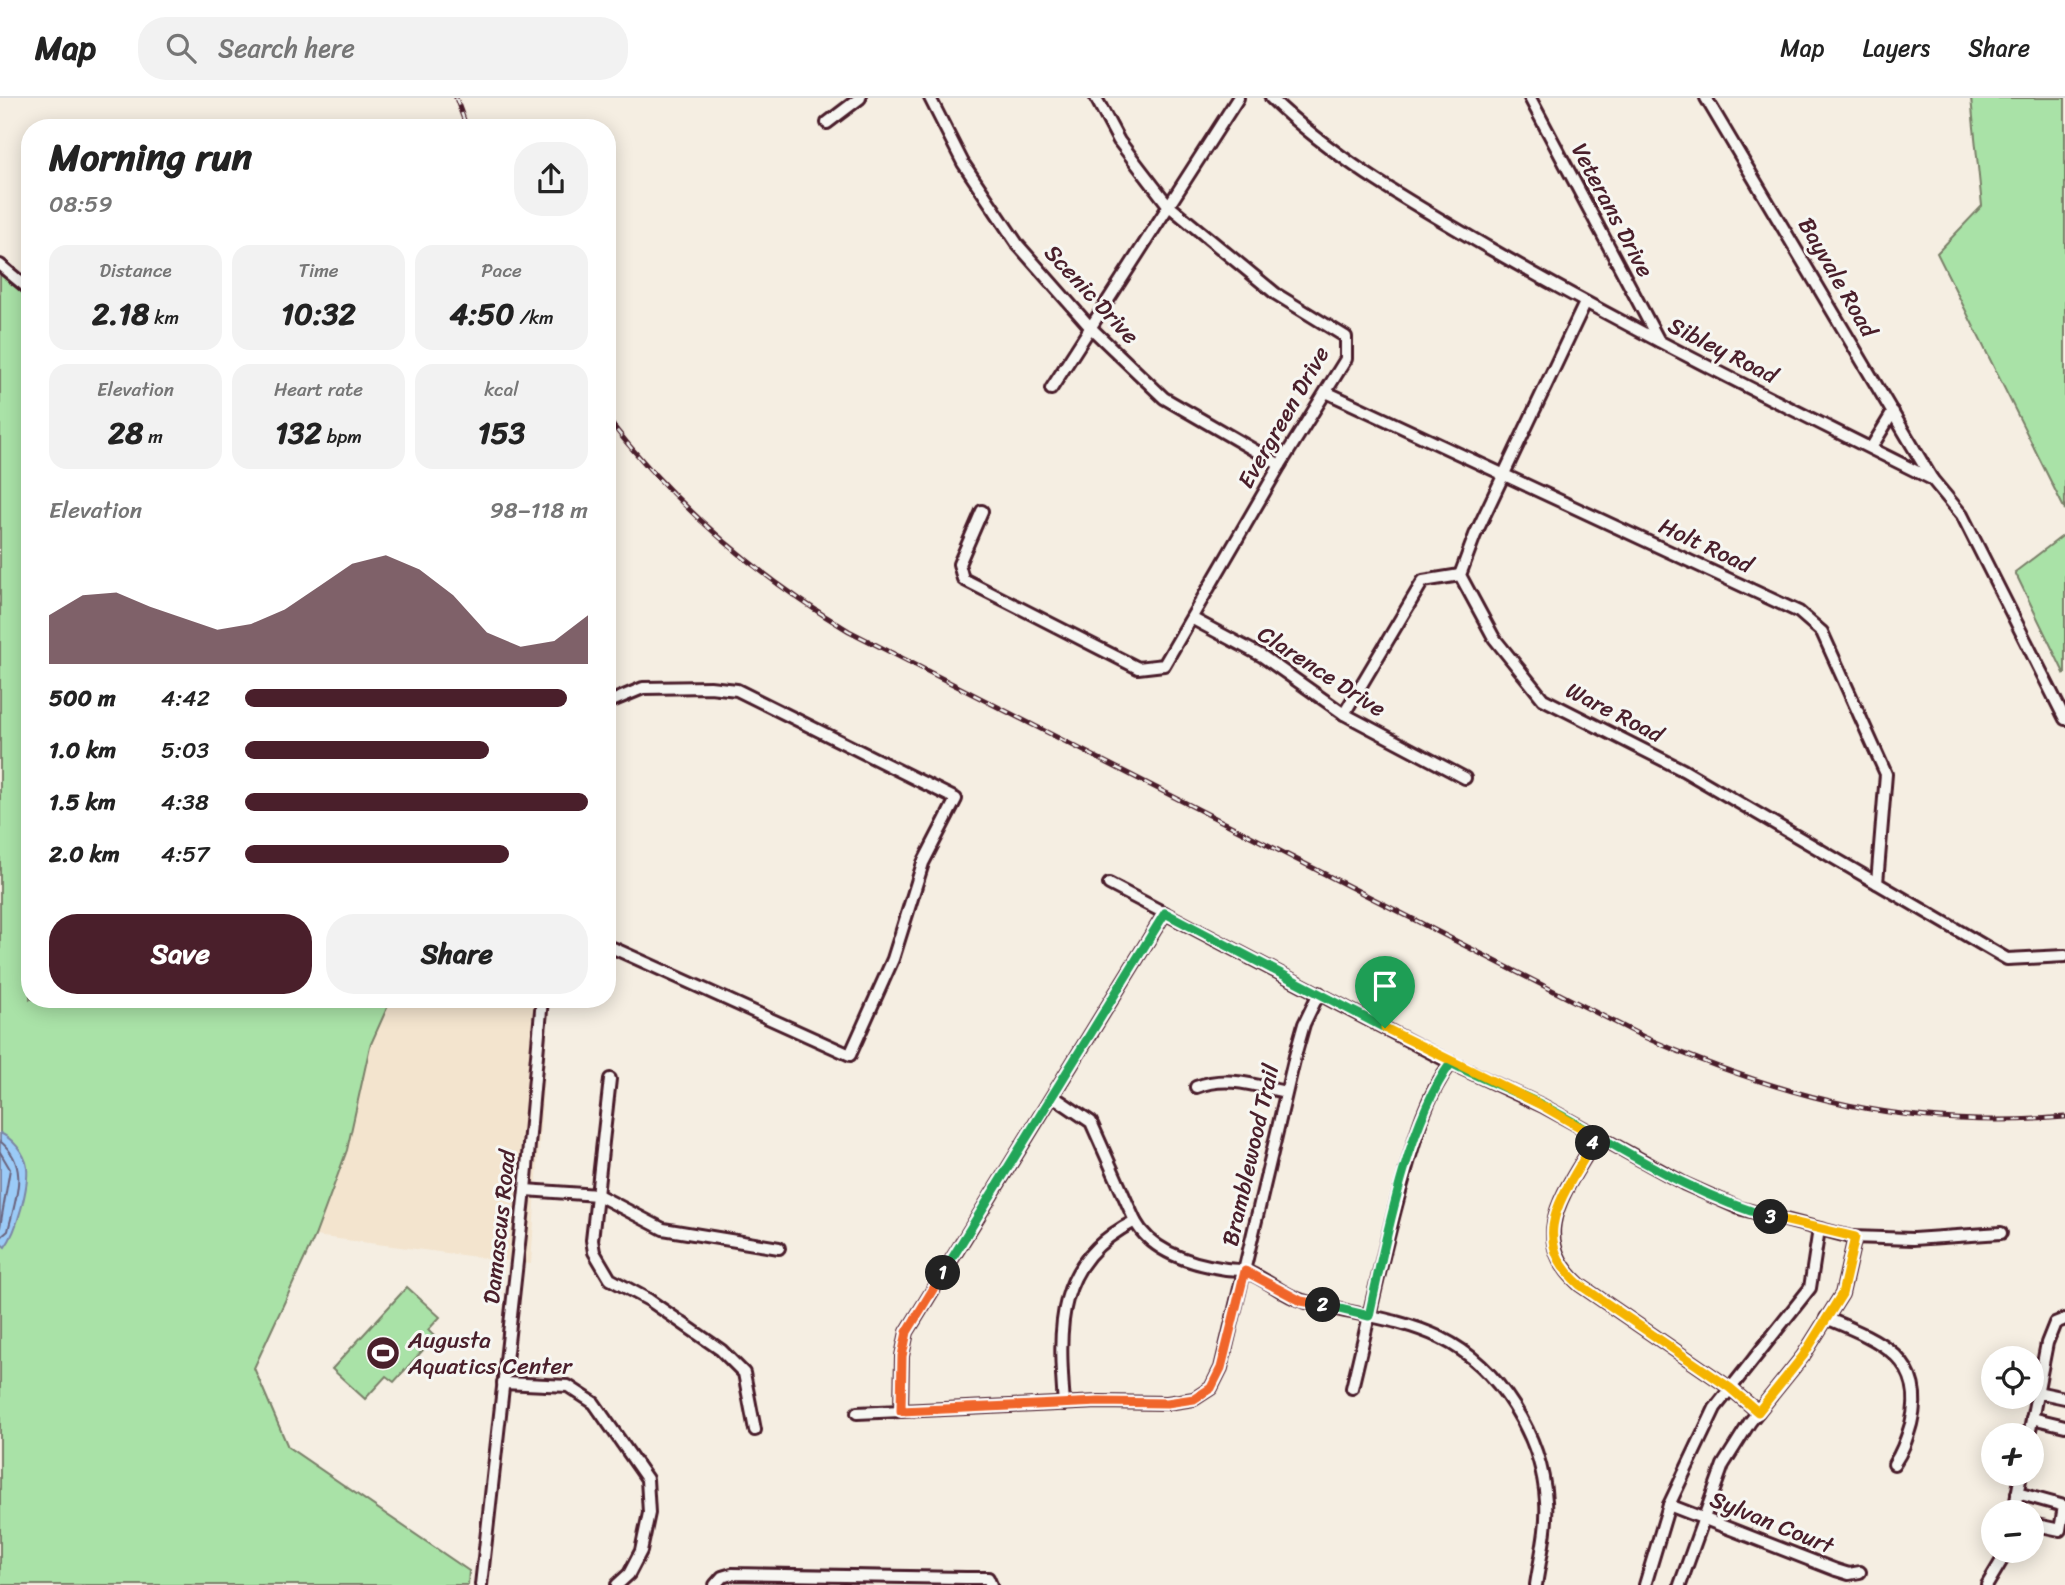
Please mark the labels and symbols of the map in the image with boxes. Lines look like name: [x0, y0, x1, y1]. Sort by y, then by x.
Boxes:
street label: Veterans Drive: [1560, 135, 1665, 285]
street label: Bayvale Road: [1787, 209, 1890, 347]
street label: Scenic Drive: [1034, 234, 1150, 355]
street label: Sibley Road: [1661, 305, 1787, 396]
street label: Evergreen Drive: [1226, 338, 1341, 496]
street label: Holt Road: [1652, 506, 1761, 586]
street label: Clarence Drive: [1249, 614, 1395, 729]
street label: Ware Road: [1558, 670, 1673, 756]
pin: [1355, 956, 1415, 1028]
street label: Bramblewood Trail: [1210, 1060, 1291, 1250]
pin: 4: [1576, 1126, 1610, 1160]
street label: Damascus Road: [471, 1146, 528, 1306]
pin: 3: [1754, 1200, 1788, 1234]
pin: 1: [926, 1256, 960, 1290]
pin: 2: [1306, 1288, 1340, 1322]
place label: Augusta Aquatics Center: [407, 1320, 573, 1387]
sports icon: Augusta Aquatics Center: [364, 1334, 402, 1372]
street label: Sylvan Court: [1704, 1479, 1842, 1567]

